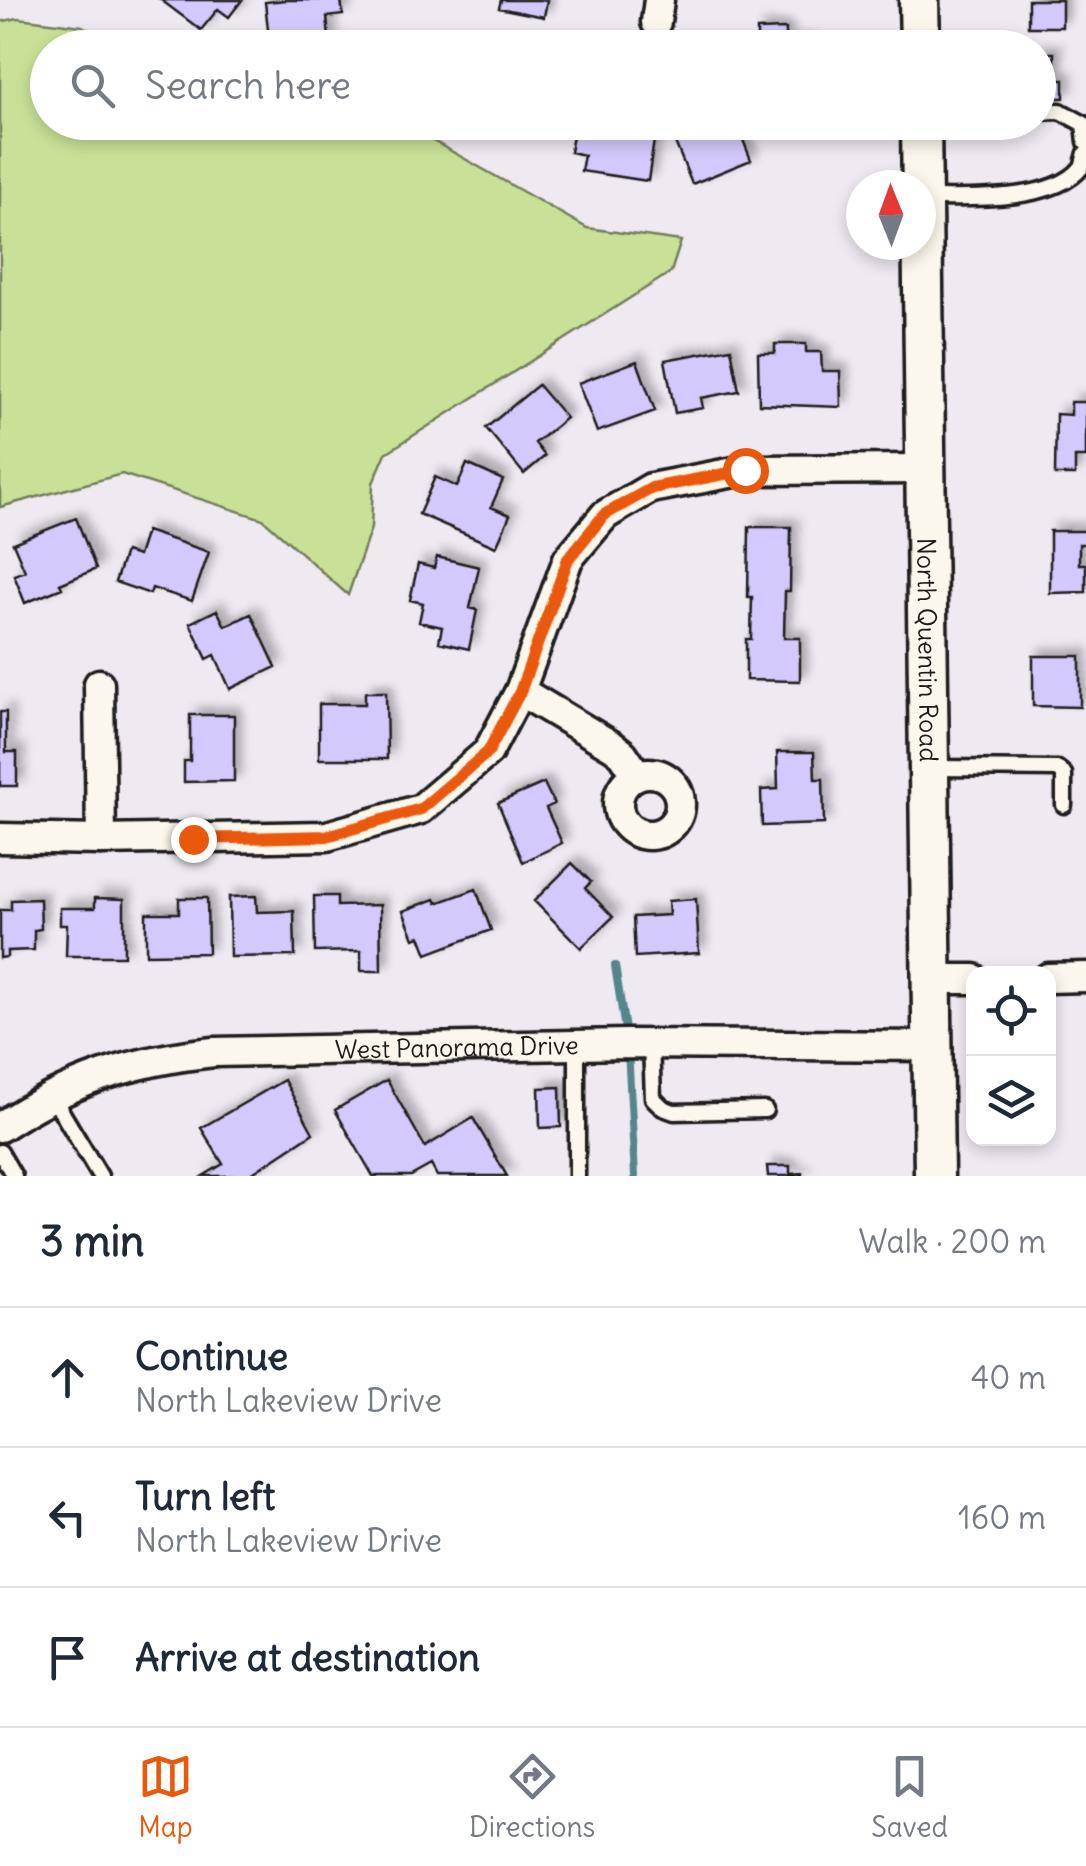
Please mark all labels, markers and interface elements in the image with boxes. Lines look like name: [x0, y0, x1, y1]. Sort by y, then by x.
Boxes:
search box: [30, 30, 1056, 140]
icon: search: [65, 58, 120, 113]
text: Search here: [145, 62, 351, 109]
north arrow: [846, 170, 936, 260]
route start: [723, 448, 769, 494]
street label: North Quentin Road: [910, 538, 945, 762]
route end: [171, 817, 217, 863]
map controls: [966, 966, 1056, 1146]
button: locate: [966, 966, 1056, 1056]
street label: West Panorama Drive: [335, 1029, 579, 1066]
button: layers: [966, 1056, 1056, 1146]
text: 3 min: [40, 1215, 144, 1267]
text: Walk · 200 m: [859, 1221, 1046, 1262]
text: Continue: [135, 1333, 288, 1380]
icon: ahead: [40, 1350, 95, 1405]
text: 40 m: [971, 1357, 1046, 1398]
text: North Lakeview Drive: [135, 1380, 442, 1421]
text: Turn left: [135, 1473, 275, 1520]
icon: left: [40, 1490, 95, 1545]
text: 160 m: [958, 1497, 1046, 1538]
text: North Lakeview Drive: [135, 1520, 442, 1561]
icon: arrive: [40, 1630, 95, 1685]
text: Arrive at destination: [135, 1634, 480, 1681]
tab: Map: [138, 1749, 193, 1845]
tab: Directions: [469, 1749, 595, 1845]
tab: Saved: [871, 1749, 948, 1845]

